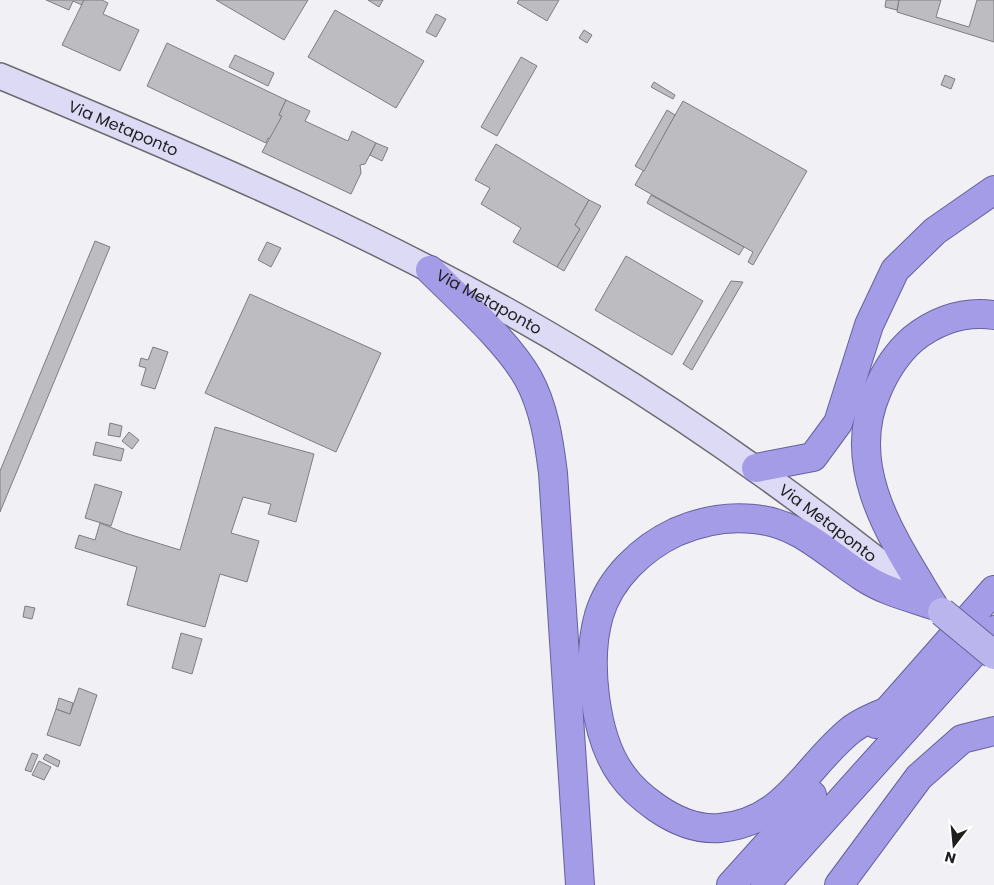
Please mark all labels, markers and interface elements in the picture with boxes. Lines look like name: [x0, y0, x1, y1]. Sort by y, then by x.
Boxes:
street label: Via Metaponto: [65, 94, 182, 162]
street label: Via Metaponto: [432, 263, 546, 340]
street label: Via Metaponto: [774, 478, 882, 567]
north arrow: [929, 820, 979, 870]
text: N: [943, 846, 958, 869]

